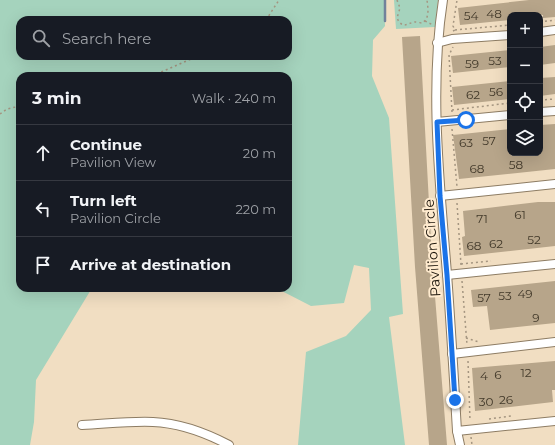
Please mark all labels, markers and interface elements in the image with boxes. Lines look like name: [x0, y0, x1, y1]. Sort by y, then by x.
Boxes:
house number: 48: [486, 6, 502, 21]
house number: 54: [464, 8, 478, 23]
map controls: [507, 12, 543, 156]
button: +: [507, 12, 543, 48]
search box: [16, 16, 292, 60]
icon: search: [30, 27, 52, 49]
text: Search here: [62, 29, 151, 48]
button: −: [507, 48, 543, 84]
house number: 53: [488, 53, 502, 68]
house number: 59: [465, 56, 479, 71]
house number: 56: [489, 84, 503, 99]
button: locate: [507, 84, 543, 120]
house number: 62: [466, 87, 480, 102]
text: 3 min: [32, 88, 82, 108]
text: Walk · 240 m: [192, 90, 276, 106]
route start: [457, 111, 475, 129]
button: layers: [507, 120, 543, 156]
house number: 57: [482, 133, 496, 148]
text: Continue: [70, 135, 142, 154]
house number: 63: [459, 135, 473, 150]
icon: ahead: [32, 142, 54, 164]
text: 20 m: [243, 145, 276, 161]
text: Pavilion View: [70, 154, 156, 170]
house number: 58: [509, 157, 524, 172]
house number: 68: [470, 161, 485, 176]
text: Turn left: [70, 191, 137, 210]
icon: left: [32, 198, 54, 220]
street label: Pavilion Circle: [420, 199, 444, 297]
text: 220 m: [235, 201, 276, 217]
house number: 61: [514, 207, 526, 222]
text: Pavilion Circle: [70, 210, 161, 226]
house number: 71: [476, 211, 488, 226]
house number: 52: [527, 232, 541, 247]
house number: 62: [489, 236, 503, 251]
house number: 68: [467, 238, 482, 253]
icon: arrive: [32, 254, 54, 276]
text: Arrive at destination: [70, 255, 231, 274]
house number: 49: [517, 286, 533, 301]
house number: 53: [498, 288, 512, 303]
house number: 57: [477, 290, 491, 305]
house number: 9: [532, 310, 540, 325]
house number: 12: [520, 365, 532, 380]
house number: 6: [494, 367, 502, 382]
house number: 4: [480, 368, 488, 383]
route end: [446, 391, 464, 409]
house number: 26: [499, 392, 513, 407]
house number: 30: [479, 394, 493, 409]

